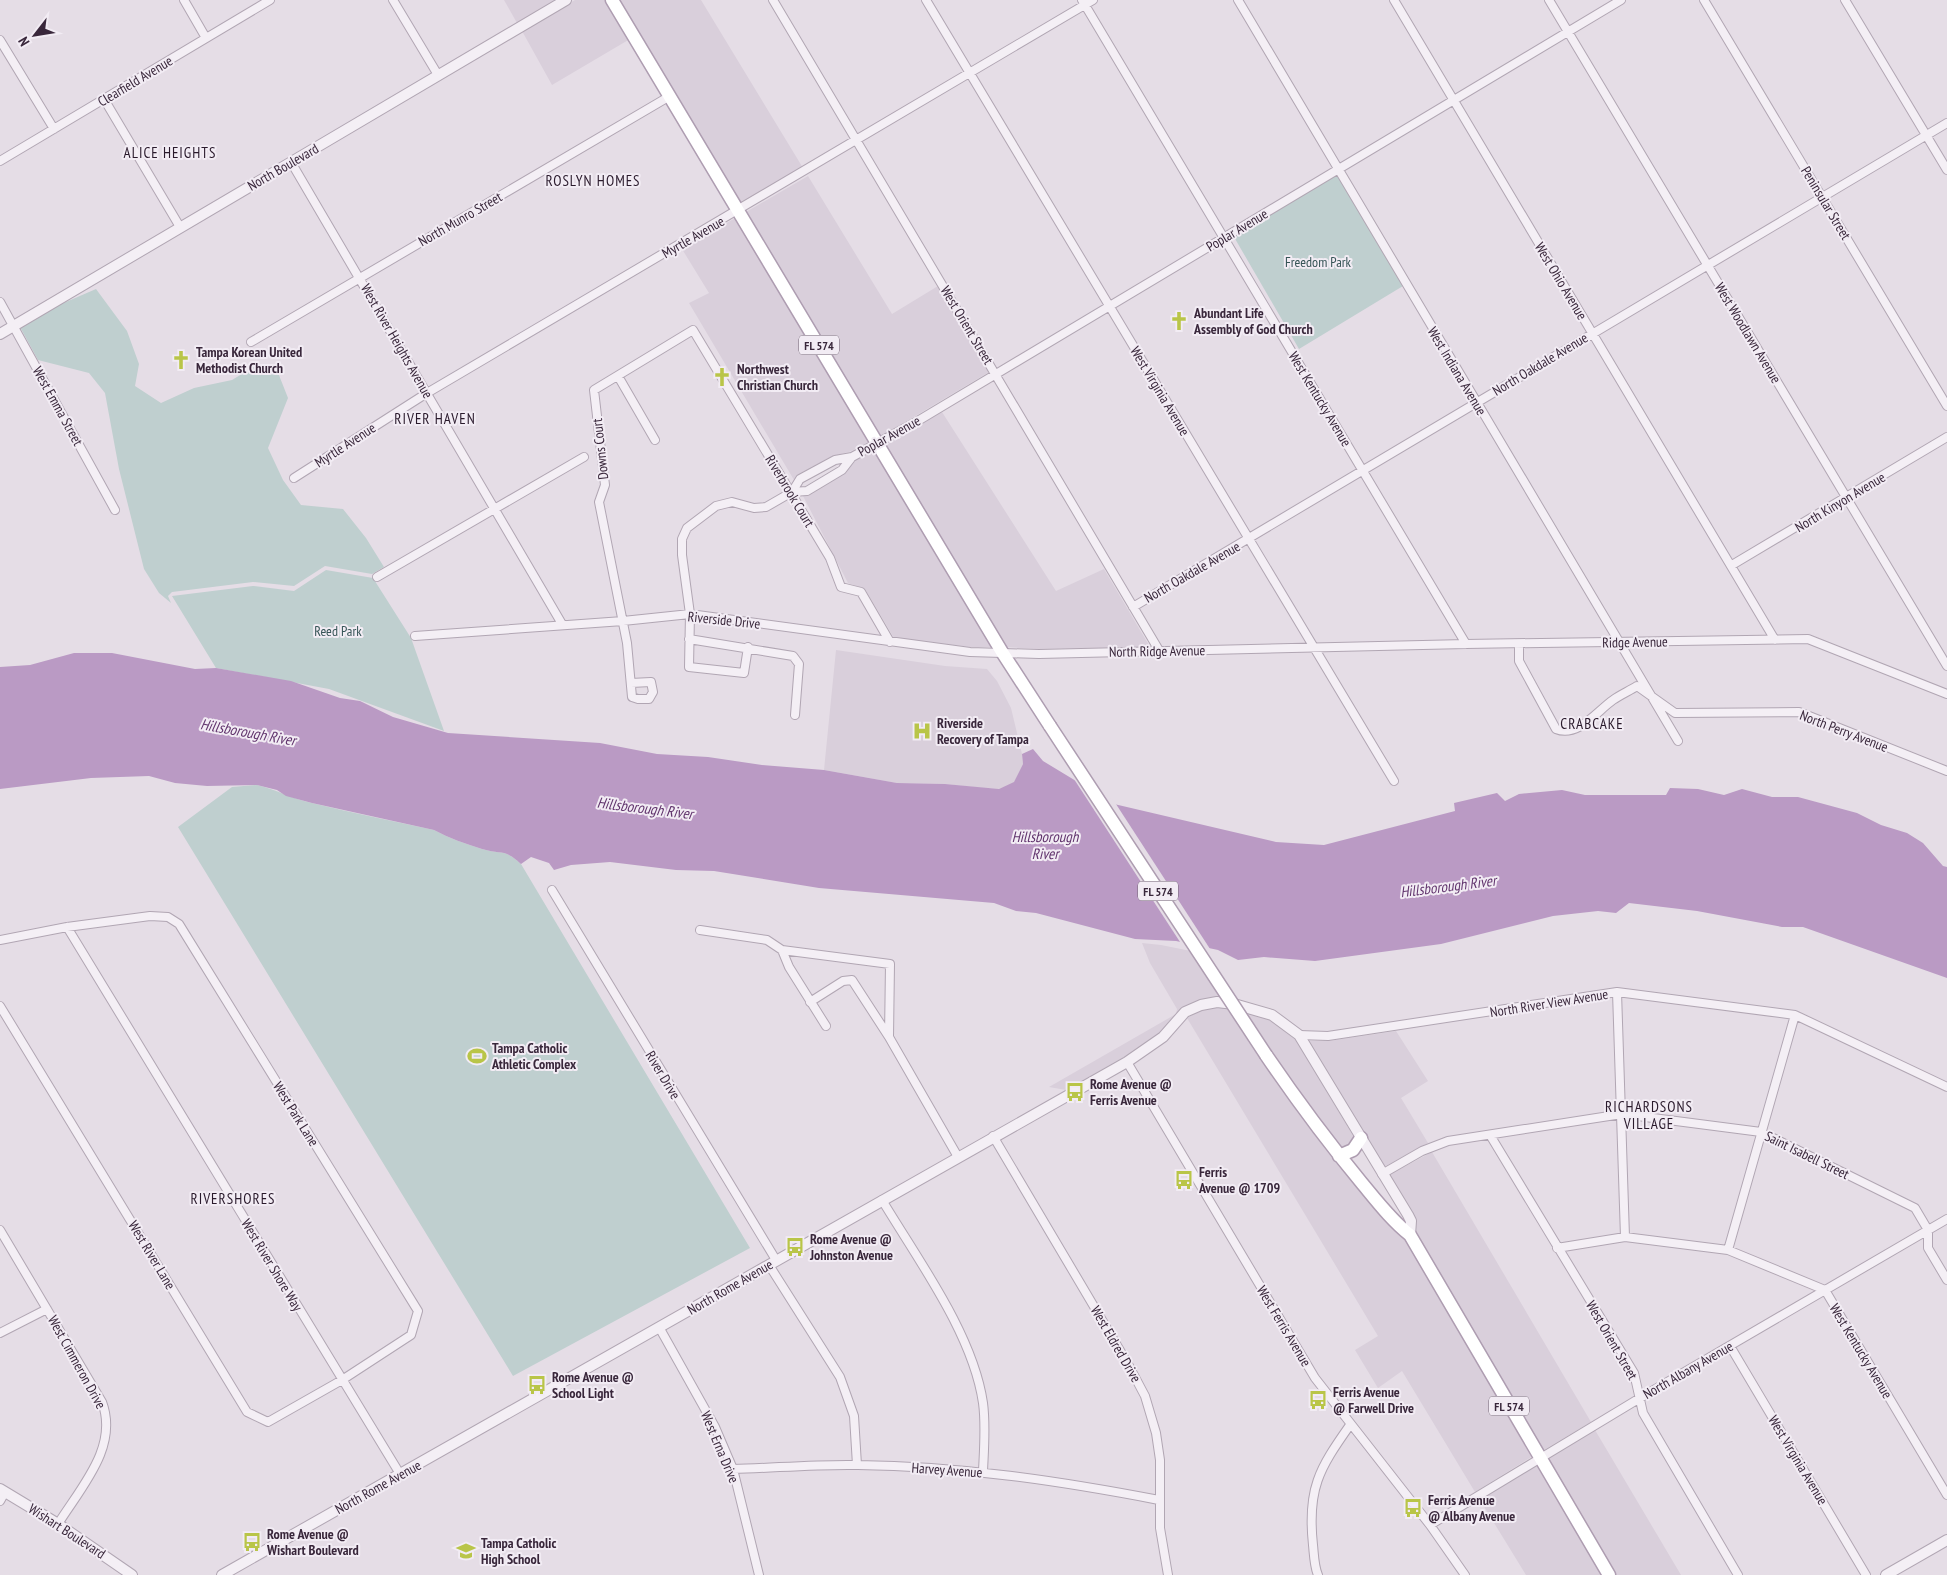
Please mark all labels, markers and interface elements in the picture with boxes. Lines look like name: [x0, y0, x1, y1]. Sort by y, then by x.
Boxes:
north arrow: [10, 10, 60, 60]
text: N: [14, 34, 34, 50]
street label: Clearfield Avenue: [94, 52, 176, 110]
street label: North Boulevard: [244, 139, 322, 195]
district label: ALICE HEIGHTS: [124, 143, 216, 162]
street label: Peninsular Street: [1797, 163, 1855, 243]
district label: ROSLYN HOMES: [545, 171, 641, 190]
street label: North Munro Street: [415, 188, 505, 250]
street label: Poplar Avenue: [1203, 204, 1271, 255]
street label: Myrtle Avenue: [659, 212, 728, 262]
street label: West Ohio Avenue: [1531, 239, 1591, 323]
park label: Freedom Park: [1285, 253, 1352, 271]
street label: West Woodlawn Avenue: [1711, 279, 1785, 387]
street label: West River Heights Avenue: [357, 281, 437, 402]
street label: West Orient Street: [936, 282, 998, 368]
place label: Abundant Life Assembly of God Church: [1193, 304, 1313, 338]
church icon: Abundant Life Assembly of God Church: [1168, 310, 1190, 332]
street label: West Indiana Avenue: [1424, 323, 1491, 419]
street label: North Oakdale Avenue: [1489, 328, 1591, 400]
road number: FL 574: [799, 336, 839, 354]
place label: Tampa Korean United Methodist Church: [196, 343, 302, 377]
street label: West Virginia Avenue: [1126, 343, 1194, 439]
street label: West Kentucky Avenue: [1285, 348, 1356, 450]
church icon: Tampa Korean United Methodist Church: [170, 349, 192, 371]
place label: Northwest Christian Church: [737, 360, 818, 394]
street label: West Emma Street: [29, 363, 87, 449]
church icon: Northwest Christian Church: [711, 366, 733, 388]
district label: RIVER HAVEN: [394, 409, 476, 428]
street label: Poplar Avenue: [855, 411, 924, 461]
street label: Downs Court: [588, 417, 612, 481]
street label: Myrtle Avenue: [311, 418, 379, 471]
street label: Riverbrook Court: [761, 452, 819, 530]
street label: North Kinyon Avenue: [1792, 468, 1889, 536]
street label: North Oakdale Avenue: [1141, 537, 1244, 607]
street label: Riverside Drive: [687, 607, 761, 633]
park label: Reed Park: [314, 622, 362, 640]
street label: Ridge Avenue: [1602, 632, 1668, 652]
street label: North Ridge Avenue: [1109, 641, 1206, 661]
street label: North Perry Avenue: [1797, 706, 1891, 756]
water label: Hillsborough River: [199, 714, 299, 750]
place label: Riverside Recovery of Tampa: [937, 714, 1029, 748]
district label: CRABCAKE: [1560, 714, 1624, 733]
hospital icon: Riverside Recovery of Tampa: [911, 720, 933, 742]
water label: Hillsborough River: [596, 793, 696, 824]
water label: Hillsborough River: [1012, 827, 1080, 863]
water label: Hillsborough River: [1399, 870, 1499, 901]
road number: FL 574: [1138, 881, 1178, 900]
street label: North River View Avenue: [1489, 985, 1610, 1021]
place label: Tampa Catholic Athletic Complex: [491, 1039, 577, 1073]
sports icon: Tampa Catholic Athletic Complex: [466, 1045, 488, 1067]
street label: River Drive: [642, 1048, 685, 1103]
place label: Rome Avenue @ Ferris Avenue: [1090, 1075, 1172, 1109]
street label: West Park Lane: [269, 1078, 323, 1150]
bus stop icon: Rome Avenue @ Ferris Avenue: [1064, 1081, 1086, 1103]
district label: RICHARDSONS VILLAGE: [1605, 1097, 1693, 1133]
street label: Saint Isabell Street: [1762, 1127, 1852, 1183]
place label: Ferris Avenue @ 1709: [1198, 1163, 1281, 1197]
bus stop icon: Ferris Avenue @ 1709: [1173, 1169, 1195, 1191]
district label: RIVERSHORES: [190, 1189, 276, 1208]
street label: West River Shore Way: [237, 1216, 307, 1315]
street label: West River Lane: [124, 1217, 180, 1293]
place label: Rome Avenue @ Johnston Avenue: [809, 1230, 893, 1264]
bus stop icon: Rome Avenue @ Johnston Avenue: [784, 1236, 806, 1258]
street label: North Rome Avenue: [684, 1255, 776, 1319]
street label: West Ferris Avenue: [1253, 1282, 1315, 1370]
street label: West Orient Street: [1582, 1297, 1642, 1383]
street label: West Kentucky Avenue: [1826, 1300, 1897, 1402]
street label: West Eldred Drive: [1087, 1302, 1145, 1386]
street label: West Cimmeron Drive: [44, 1312, 110, 1412]
street label: North Albany Avenue: [1640, 1337, 1736, 1403]
place label: Rome Avenue @ School Light: [552, 1368, 634, 1402]
bus stop icon: Rome Avenue @ School Light: [526, 1374, 548, 1396]
place label: Ferris Avenue @ Farwell Drive: [1333, 1383, 1414, 1417]
bus stop icon: Ferris Avenue @ Farwell Drive: [1307, 1389, 1329, 1411]
road number: FL 574: [1489, 1396, 1529, 1415]
street label: West Erna Drive: [697, 1408, 743, 1486]
street label: West Virginia Avenue: [1764, 1412, 1832, 1508]
street label: North Rome Avenue: [332, 1456, 424, 1518]
street label: Harvey Avenue: [911, 1459, 983, 1481]
place label: Ferris Avenue @ Albany Avenue: [1428, 1491, 1515, 1525]
bus stop icon: Ferris Avenue @ Albany Avenue: [1402, 1497, 1424, 1519]
street label: Wishart Boulevard: [25, 1499, 109, 1563]
place label: Rome Avenue @ Wishart Boulevard: [266, 1525, 359, 1559]
bus stop icon: Rome Avenue @ Wishart Boulevard: [241, 1531, 263, 1553]
place label: Tampa Catholic High School: [481, 1534, 556, 1568]
school or university icon: Tampa Catholic High School: [455, 1540, 477, 1562]

